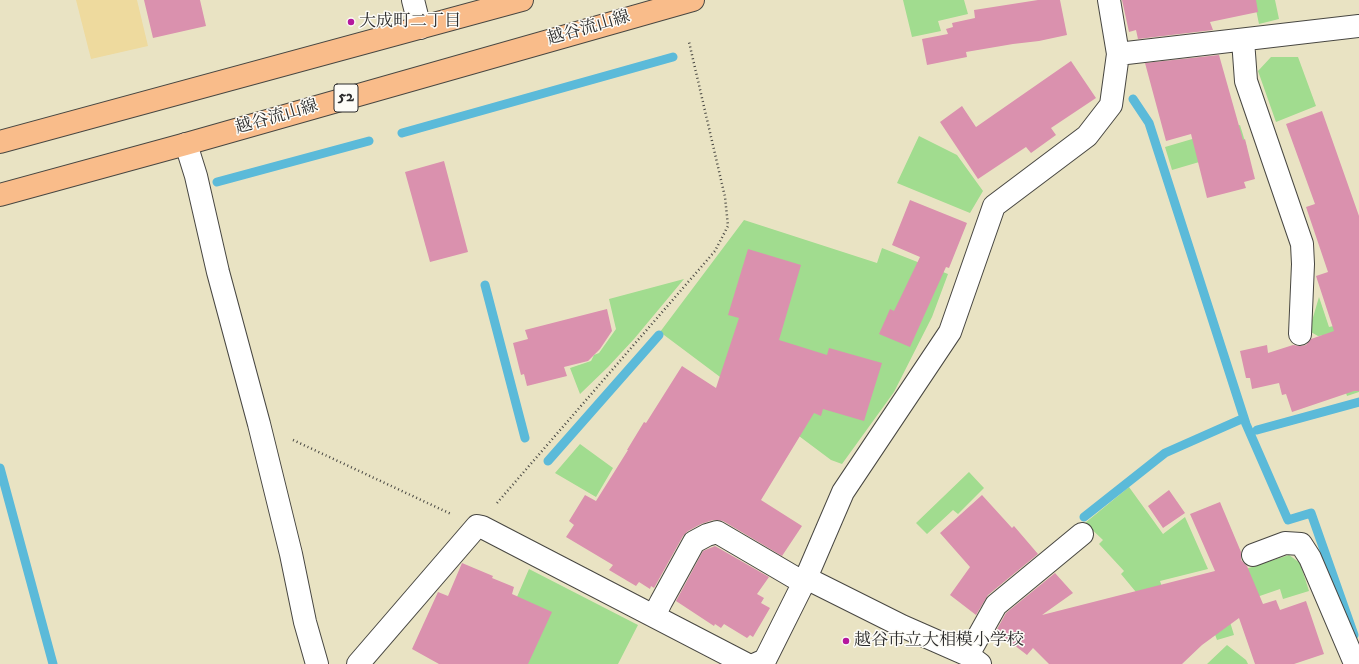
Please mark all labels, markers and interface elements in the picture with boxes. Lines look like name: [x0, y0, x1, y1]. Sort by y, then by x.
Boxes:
street label: 越谷流山線: [545, 7, 633, 51]
place label: 大成町二丁目: [359, 12, 461, 32]
marker: 大成町二丁目: [346, 17, 356, 27]
road number: 52: [334, 84, 358, 112]
street label: 越谷流山線: [233, 96, 321, 140]
place label: 越谷市立大相模小学校: [854, 631, 1024, 651]
marker: 越谷市立大相模小学校: [841, 636, 851, 646]

